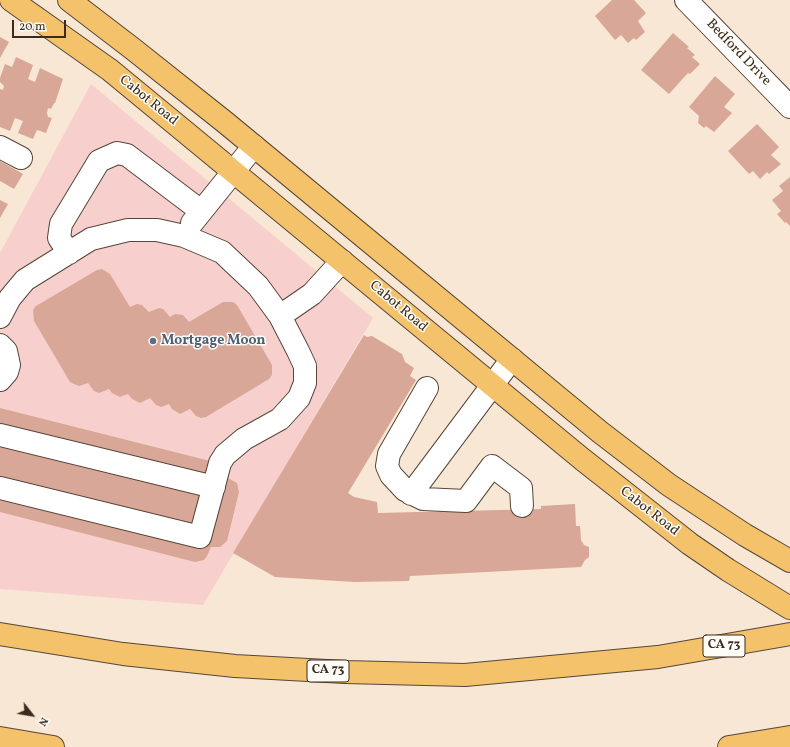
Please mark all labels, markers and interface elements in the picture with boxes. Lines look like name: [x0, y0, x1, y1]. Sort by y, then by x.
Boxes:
scale bar: [14, 12, 68, 38]
street label: Bedford Drive: [702, 16, 774, 90]
text: 20 m: [19, 19, 46, 35]
street label: Cabot Road: [115, 72, 181, 130]
street label: Cabot Road: [366, 278, 430, 336]
place label: Mortgage Moon: [161, 333, 266, 349]
marker: Mortgage Moon: [148, 336, 158, 346]
street label: Cabot Road: [616, 484, 682, 540]
road number: CA 73: [703, 635, 745, 657]
road number: CA 73: [307, 660, 349, 682]
north arrow: [12, 695, 52, 735]
text: N: [34, 714, 51, 729]

